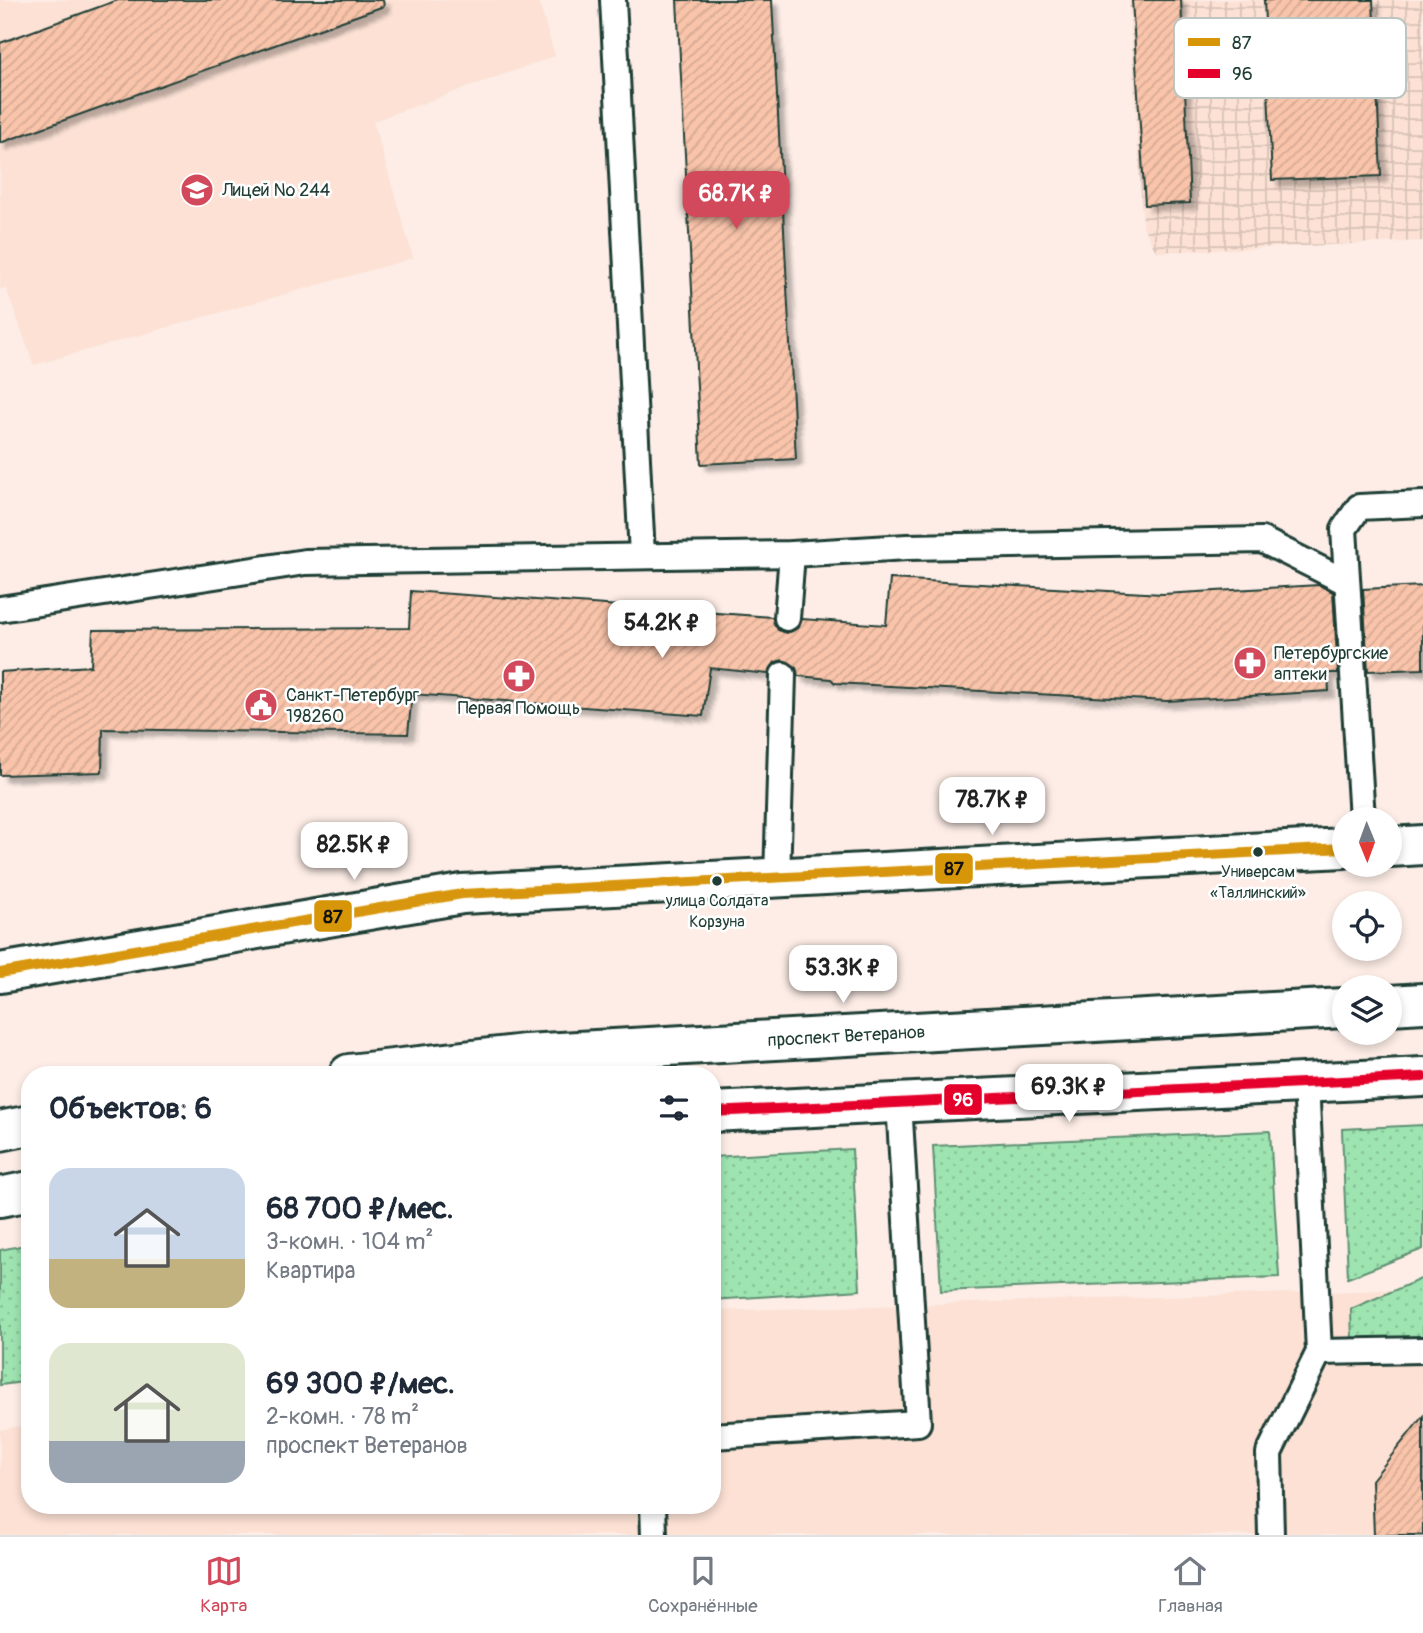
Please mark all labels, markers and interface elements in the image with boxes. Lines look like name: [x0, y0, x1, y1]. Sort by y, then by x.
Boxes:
legend: [1174, 18, 1406, 98]
text: 87: [1232, 31, 1252, 55]
text: 96: [1232, 62, 1253, 86]
school or university icon: Лицей № 244: [178, 171, 216, 209]
pin: 68.7K ₽: [671, 172, 801, 231]
place label: Лицей № 244: [221, 179, 331, 202]
text: 68.7K ₽: [699, 179, 773, 208]
pin: 54.2K ₽: [597, 600, 727, 660]
text: 54.2K ₽: [624, 608, 700, 637]
place label: Петербургские аптеки: [1274, 642, 1388, 686]
pharmacy icon: Петербургские аптеки: [1231, 644, 1269, 682]
pharmacy icon: Первая Помощь: [500, 657, 538, 695]
place label: Санкт-Петербург 198260: [286, 684, 419, 728]
public building icon: Санкт-Петербург 198260: [242, 686, 280, 724]
place label: Первая Помощь: [458, 697, 580, 720]
pin: 78.7K ₽: [927, 778, 1057, 837]
text: 78.7K ₽: [955, 785, 1029, 814]
north arrow: [1332, 807, 1402, 877]
map controls: [1332, 807, 1402, 1045]
pin: 82.5K ₽: [289, 822, 419, 882]
text: 82.5K ₽: [317, 830, 391, 859]
marker: Универсам «Таллинский»: [1251, 845, 1265, 859]
line badge: 87: [934, 852, 974, 885]
text: 87: [944, 857, 965, 881]
place label: Универсам «Таллинский»: [1210, 862, 1306, 903]
marker: улица Солдата Корзуна: [710, 874, 724, 888]
place label: улица Солдата Корзуна: [665, 891, 768, 932]
button: locate: [1332, 891, 1402, 961]
line badge: 87: [313, 899, 353, 933]
text: 87: [323, 905, 344, 929]
pin: 53.3K ₽: [778, 946, 908, 1005]
text: 53.3K ₽: [805, 953, 881, 982]
button: layers: [1332, 975, 1402, 1045]
street label: проспект Ветеранов: [767, 1020, 926, 1052]
pin: 69.3K ₽: [1004, 1064, 1134, 1124]
text: 69.3K ₽: [1031, 1072, 1107, 1101]
line badge: 96: [943, 1083, 983, 1116]
text: 96: [953, 1088, 973, 1112]
icon: filters: [655, 1089, 693, 1127]
text: Объектов: 6: [49, 1090, 212, 1127]
text: 68 700 ₽/мес.: [266, 1190, 454, 1227]
icon: home: [105, 1196, 189, 1280]
text: 3-комн. · 104 m²: [266, 1227, 433, 1256]
text: Квартира: [266, 1256, 355, 1285]
text: 69 300 ₽/мес.: [266, 1365, 455, 1402]
icon: home: [105, 1371, 189, 1455]
text: 2-комн. · 78 m²: [266, 1402, 419, 1431]
text: проспект Ветеранов: [266, 1431, 468, 1460]
tab: Карта: [200, 1552, 247, 1618]
tab: Сохранённые: [648, 1552, 758, 1618]
tab: Главная: [1158, 1552, 1223, 1618]

